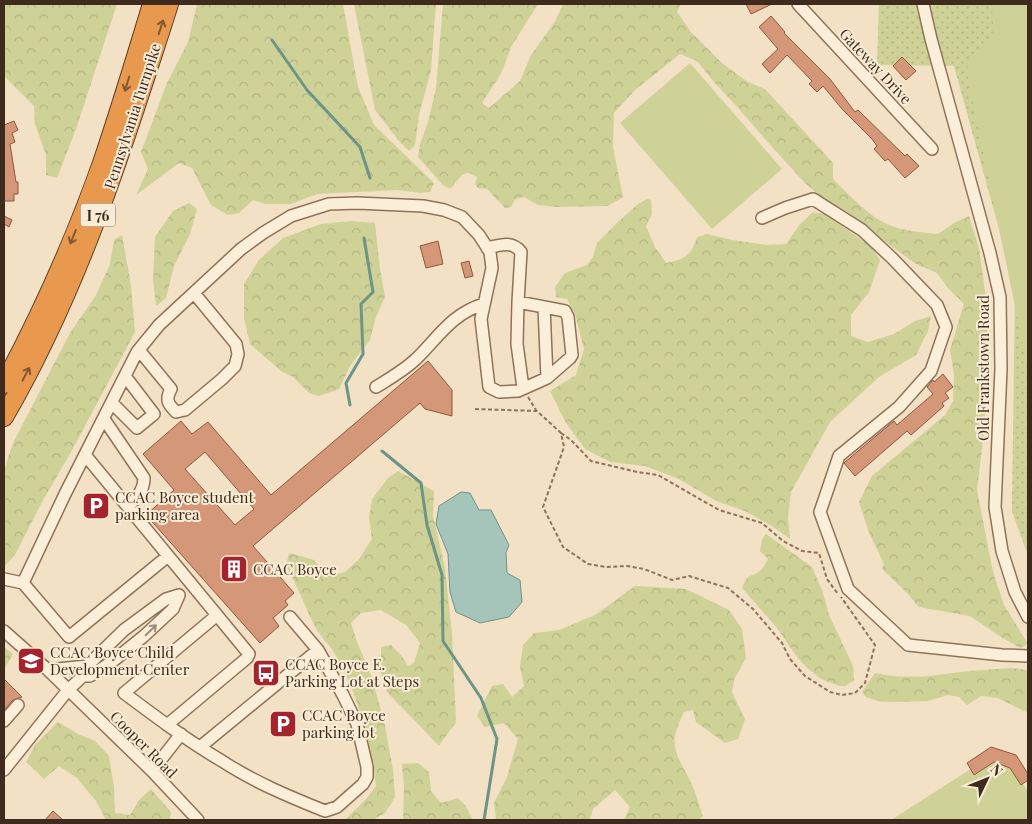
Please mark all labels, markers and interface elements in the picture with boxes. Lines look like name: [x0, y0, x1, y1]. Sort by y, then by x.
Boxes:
one-way arrow: [157, 20, 167, 36]
street label: Gateway Drive: [836, 24, 916, 108]
street label: Pennsylvania Turnpike: [99, 41, 165, 191]
one-way arrow: [122, 75, 132, 91]
road number: I 76: [80, 204, 116, 226]
one-way arrow: [68, 229, 77, 244]
street label: Old Frankstown Road: [973, 295, 993, 441]
one-way arrow: [22, 367, 31, 382]
place label: CCAC Boyce student parking area: [115, 487, 254, 524]
parking icon: CCAC Boyce student parking area: [81, 491, 111, 521]
building icon: CCAC Boyce: [219, 554, 249, 584]
place label: CCAC Boyce: [253, 559, 337, 579]
one-way arrow: [145, 624, 158, 636]
place label: CCAC Boyce Child Development Center: [50, 642, 190, 679]
school or university icon: CCAC Boyce Child Development Center: [16, 646, 46, 676]
place label: CCAC Boyce E. Parking Lot at Steps: [285, 654, 419, 691]
bus stop icon: CCAC Boyce E. Parking Lot at Steps: [251, 658, 281, 688]
place label: CCAC Boyce parking lot: [302, 705, 386, 742]
street label: Cooper Road: [106, 706, 182, 782]
parking icon: CCAC Boyce parking lot: [268, 709, 298, 739]
north arrow: [962, 754, 1012, 804]
text: N: [986, 760, 1007, 780]

